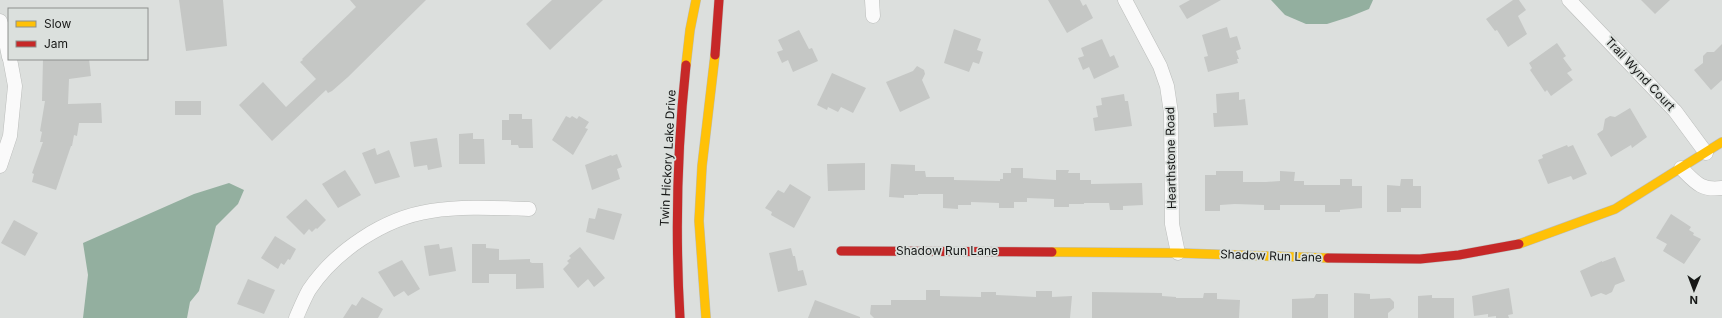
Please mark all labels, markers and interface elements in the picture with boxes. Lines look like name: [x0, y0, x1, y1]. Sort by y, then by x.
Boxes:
legend: [8, 8, 148, 60]
text: Slow: [44, 16, 72, 31]
street label: Trail Wynd Court: [1602, 34, 1678, 114]
text: Jam: [44, 36, 68, 51]
street label: Twin Hickory Lake Drive: [656, 89, 679, 227]
street label: Hearthstone Road: [1162, 107, 1179, 209]
street label: Shadow Run Lane: [896, 243, 998, 258]
street label: Shadow Run Lane: [1220, 246, 1322, 265]
north arrow: [1674, 270, 1714, 310]
text: N: [1690, 293, 1698, 307]

